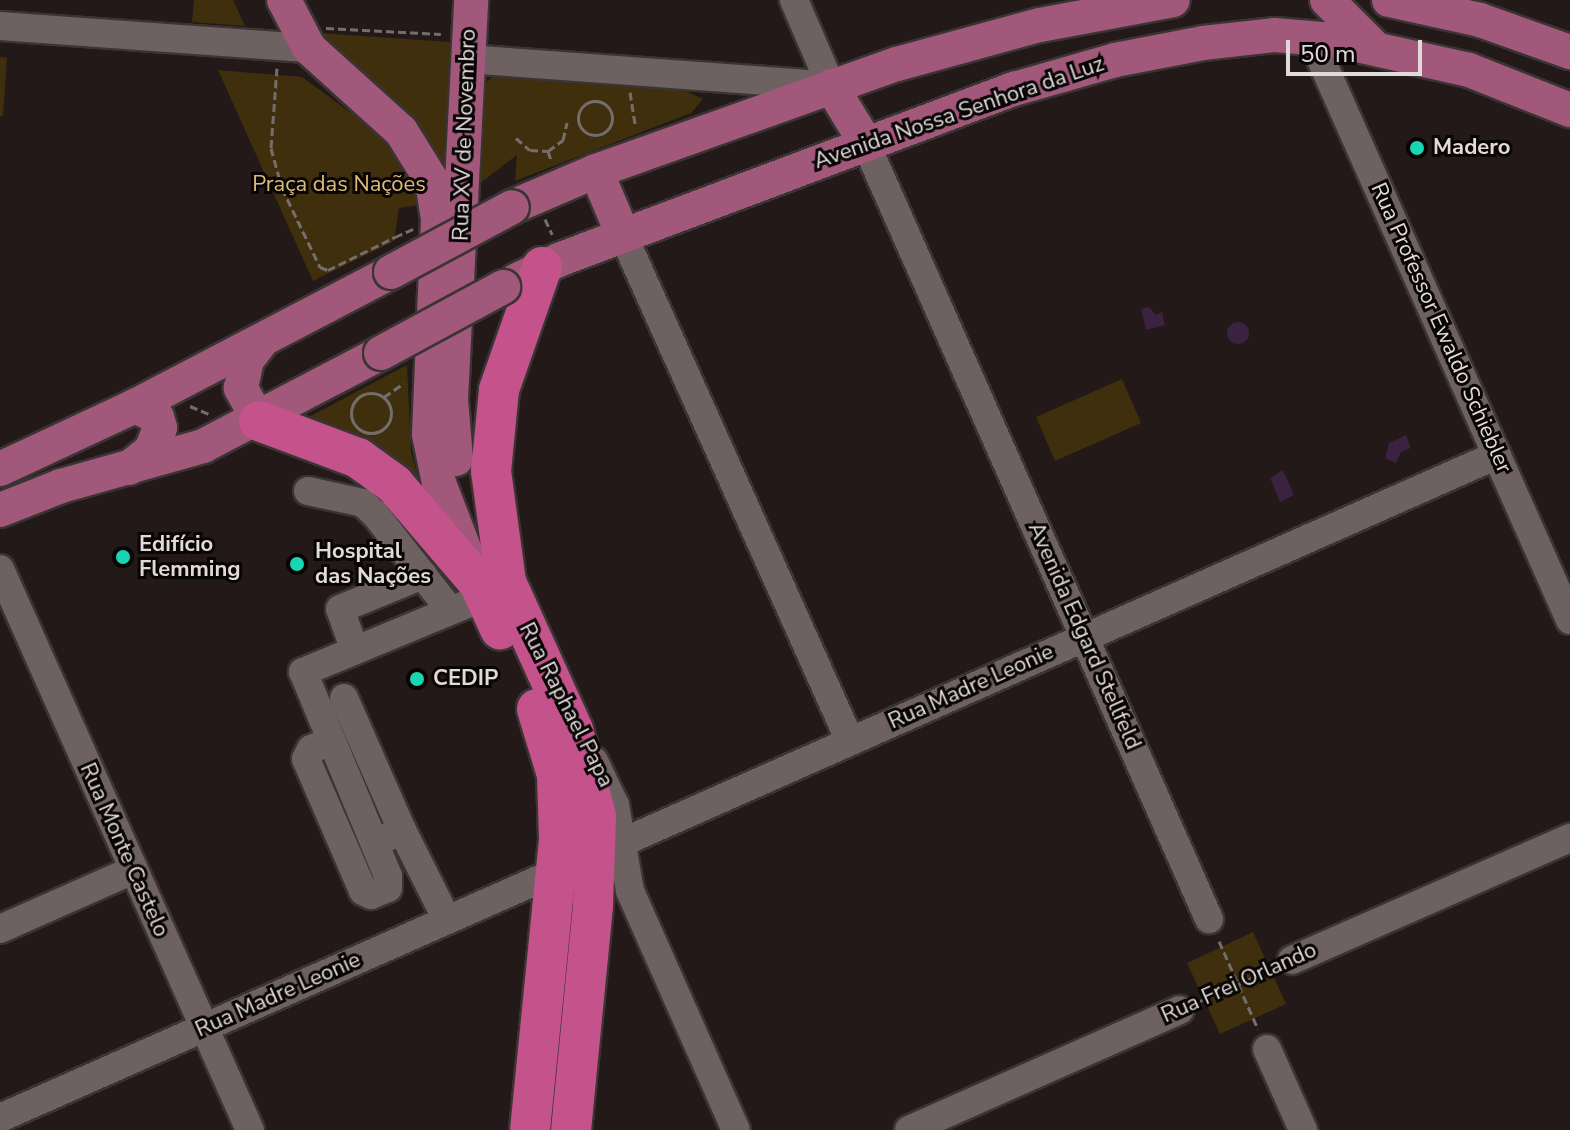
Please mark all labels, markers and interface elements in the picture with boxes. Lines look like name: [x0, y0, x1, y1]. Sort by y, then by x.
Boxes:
scale bar: [1290, 24, 1426, 74]
street label: Rua XV de Novembro: [448, 29, 482, 241]
text: 50 m: [1300, 38, 1356, 70]
street label: Avenida Nossa Senhora da Luz: [811, 51, 1107, 175]
place label: Madero: [1433, 135, 1510, 161]
marker: Madero: [1408, 139, 1426, 157]
park label: Praça das Nações: [252, 172, 426, 198]
street label: Rua Professor Ewaldo Schiebler: [1365, 179, 1517, 477]
street label: Avenida Edgard Stellfeld: [1022, 518, 1146, 754]
place label: Edifício Flemming: [139, 531, 241, 582]
place label: Hospital das Nações: [315, 538, 431, 590]
marker: Edifício Flemming: [114, 548, 132, 566]
marker: Hospital das Nações: [286, 553, 308, 575]
street label: Rua Raphael Papa: [513, 618, 619, 792]
street label: Rua Madre Leonie: [884, 639, 1058, 735]
place label: CEDIP: [433, 666, 498, 692]
marker: CEDIP: [408, 670, 426, 688]
street label: Rua Monte Castelo: [74, 759, 174, 941]
street label: Rua Frei Orlando: [1157, 937, 1321, 1029]
street label: Rua Madre Leonie: [191, 947, 365, 1043]

